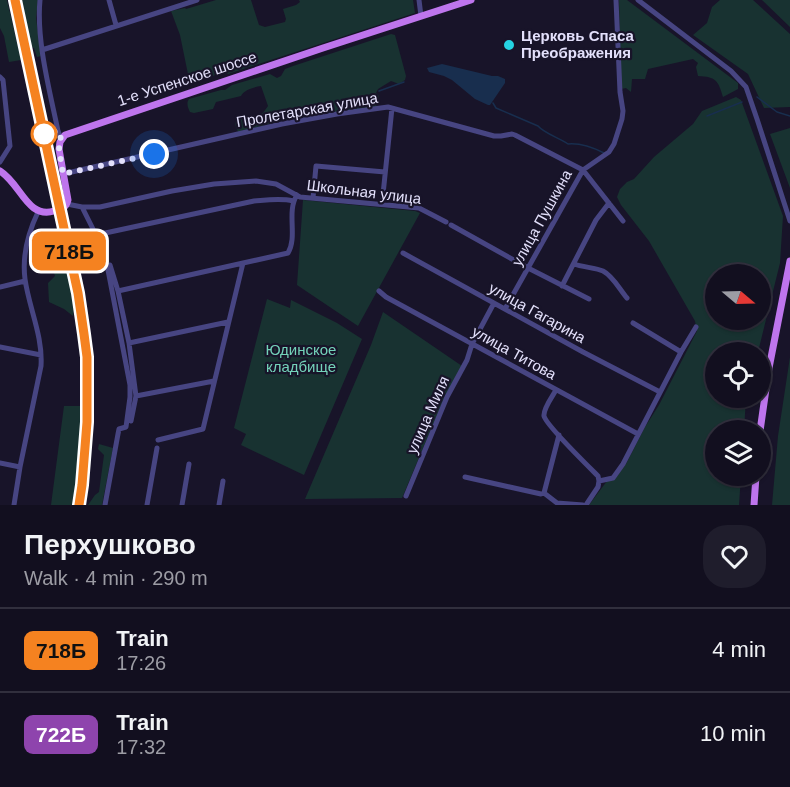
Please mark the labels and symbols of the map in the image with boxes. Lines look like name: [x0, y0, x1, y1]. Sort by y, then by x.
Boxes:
place label: Церковь Спаса Преображения: [521, 27, 634, 61]
marker: Церковь Спаса Преображения: [502, 38, 516, 52]
street label: 1-е Успенское шоссе: [115, 48, 259, 109]
street label: Пролетарская улица: [235, 89, 380, 130]
unlabelled marker: [31, 121, 57, 147]
your location: [139, 139, 169, 169]
street label: улица Пушкина: [508, 166, 575, 269]
street label: Школьная улица: [306, 176, 423, 207]
line badge: 718Б: [27, 232, 111, 270]
north arrow: [705, 264, 771, 330]
street label: улица Гагарина: [486, 279, 589, 346]
street label: улица Титова: [469, 322, 560, 383]
park label: Юдинское кладбище: [266, 341, 336, 375]
street label: улица Миля: [403, 373, 452, 456]

